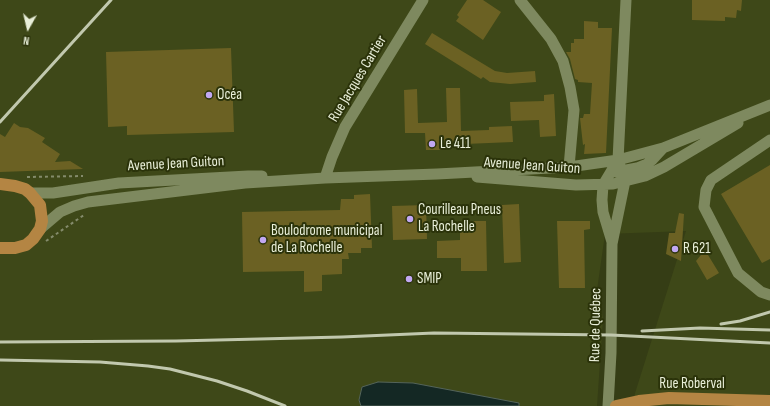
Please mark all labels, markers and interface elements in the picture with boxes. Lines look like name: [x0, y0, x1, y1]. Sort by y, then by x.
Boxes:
north arrow: [8, 8, 48, 48]
street label: Rue Jacques Cartier: [325, 32, 391, 126]
text: N: [22, 34, 30, 47]
place label: Océa: [217, 86, 242, 104]
marker: Océa: [204, 90, 214, 100]
place label: Le 411: [440, 135, 471, 153]
marker: Le 411: [427, 139, 437, 149]
street label: Avenue Jean Guiton: [127, 152, 225, 176]
street label: Avenue Jean Guiton: [483, 154, 581, 178]
place label: Courilleau Pneus La Rochelle: [418, 201, 501, 236]
marker: Courilleau Pneus La Rochelle: [405, 214, 415, 224]
place label: Boulodrome municipal de La Rochelle: [271, 222, 382, 257]
marker: Boulodrome municipal de La Rochelle: [258, 235, 268, 245]
place label: R 621: [683, 240, 710, 258]
marker: R 621: [670, 244, 680, 254]
place label: SMIP: [417, 270, 442, 288]
marker: SMIP: [404, 274, 414, 284]
street label: Rue de Québec: [586, 288, 606, 362]
street label: Rue Roberval: [659, 375, 725, 393]

